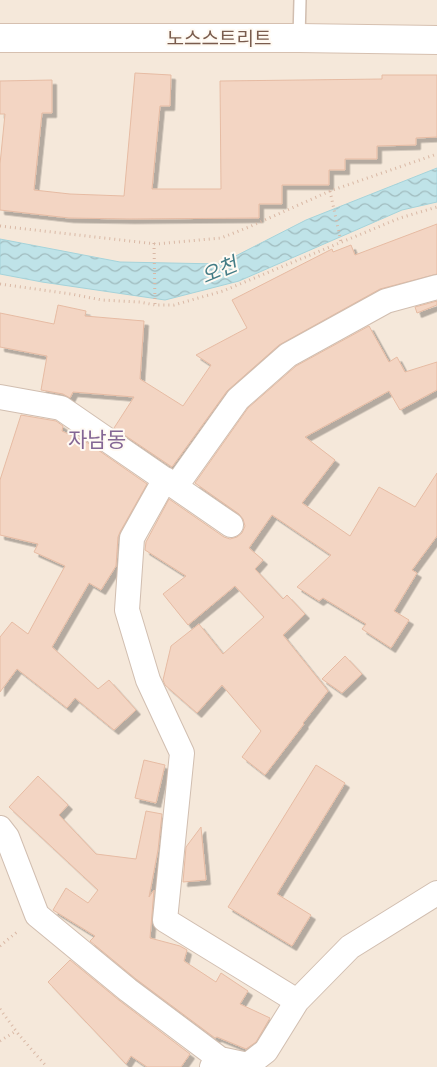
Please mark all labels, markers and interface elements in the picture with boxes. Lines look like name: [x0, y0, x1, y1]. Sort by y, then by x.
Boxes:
street label: 노스스트리트: [167, 26, 271, 50]
water label: 오천: [197, 250, 243, 288]
district label: 자남동: [68, 426, 126, 452]

